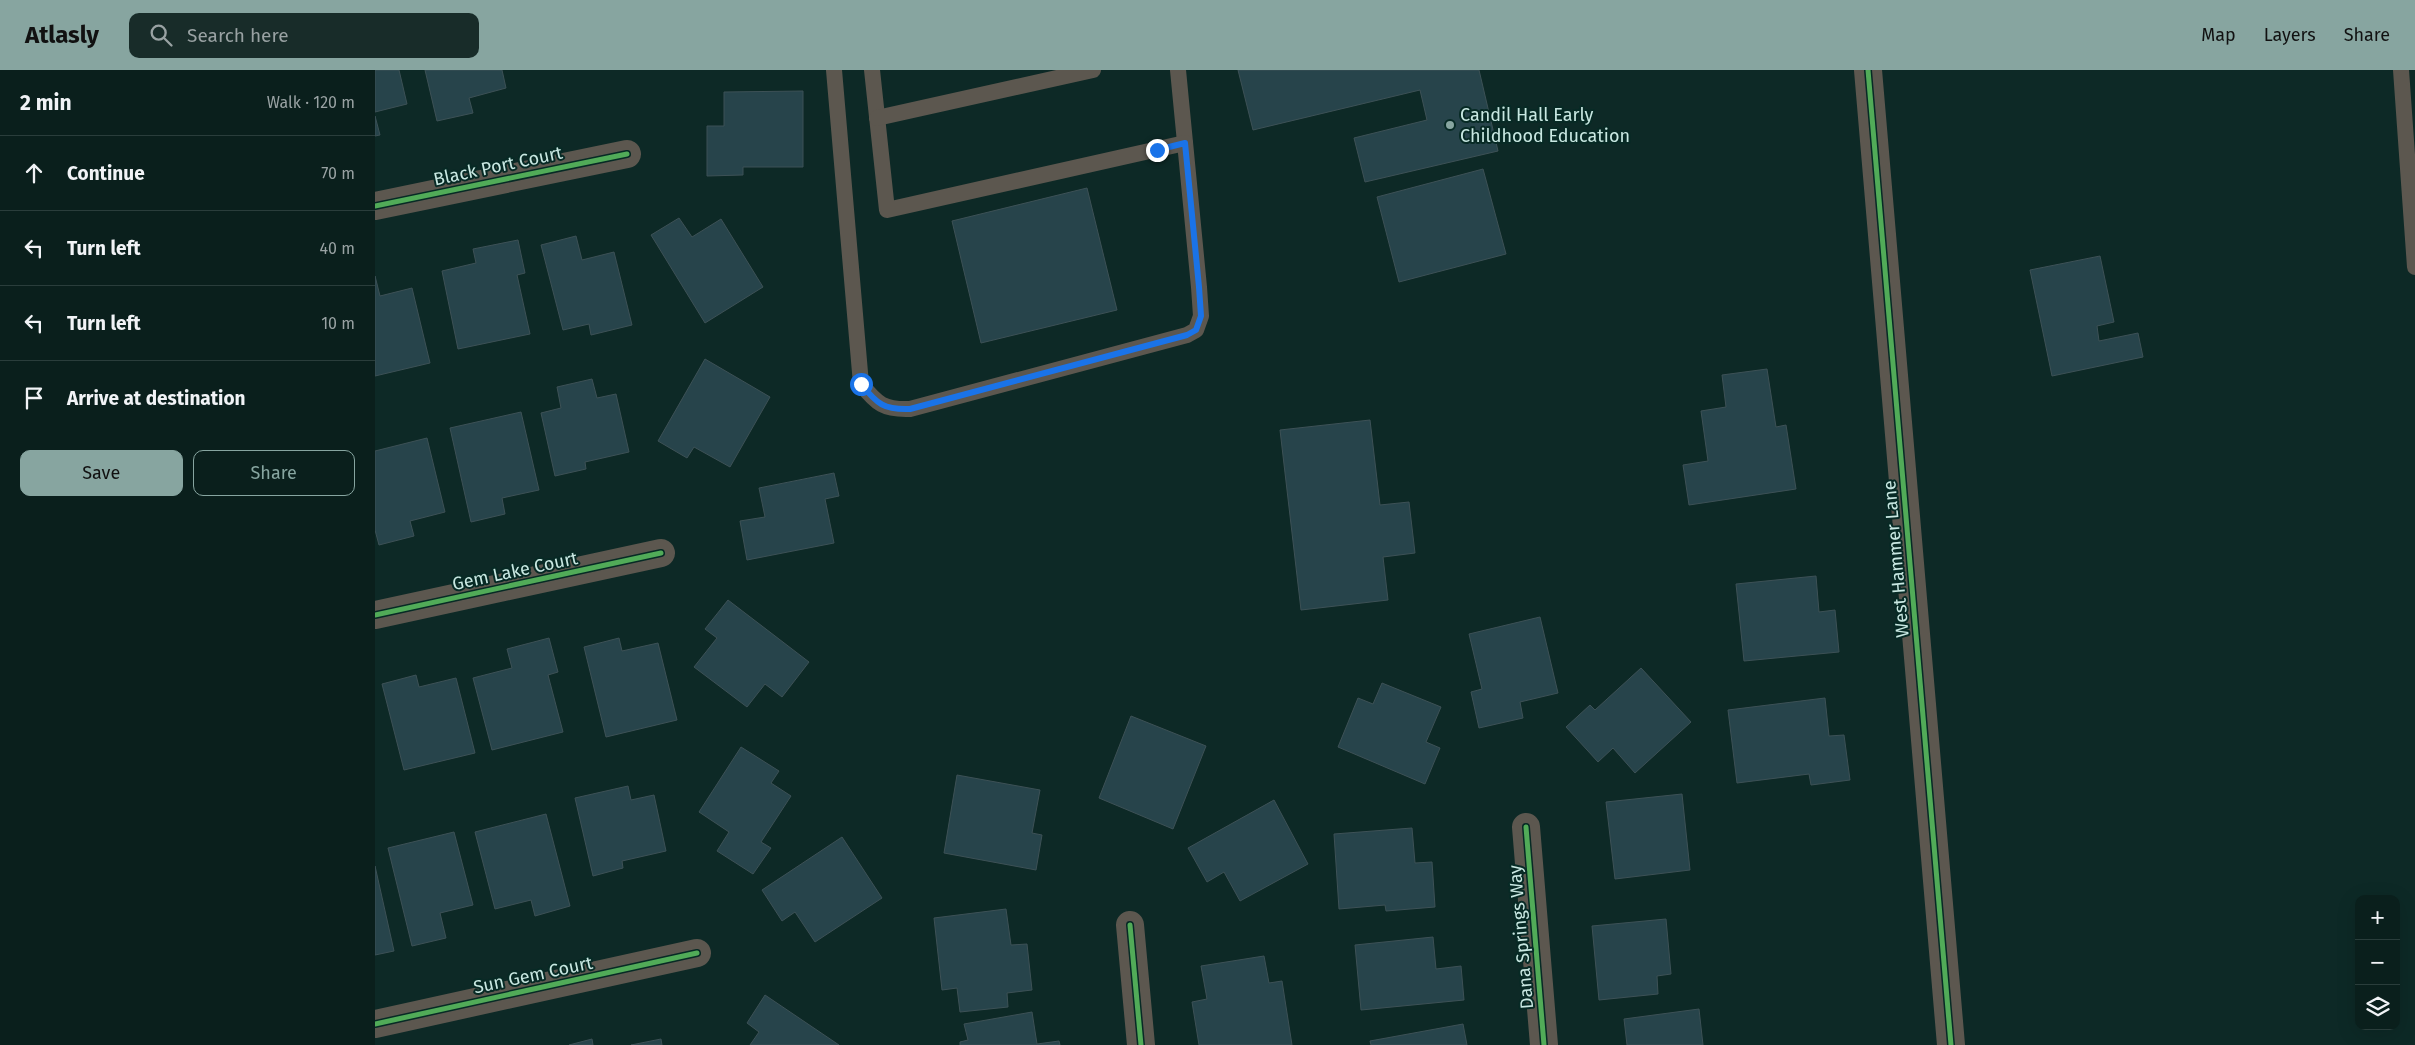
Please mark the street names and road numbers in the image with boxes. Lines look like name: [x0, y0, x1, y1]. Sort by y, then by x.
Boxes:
street label: Black Port Court: [431, 141, 565, 190]
street label: West Hammer Lane: [1878, 480, 1914, 638]
street label: Gem Lake Court: [450, 547, 580, 595]
street label: Dana Springs Way: [1504, 864, 1538, 1010]
street label: Sun Gem Court: [471, 952, 595, 998]

